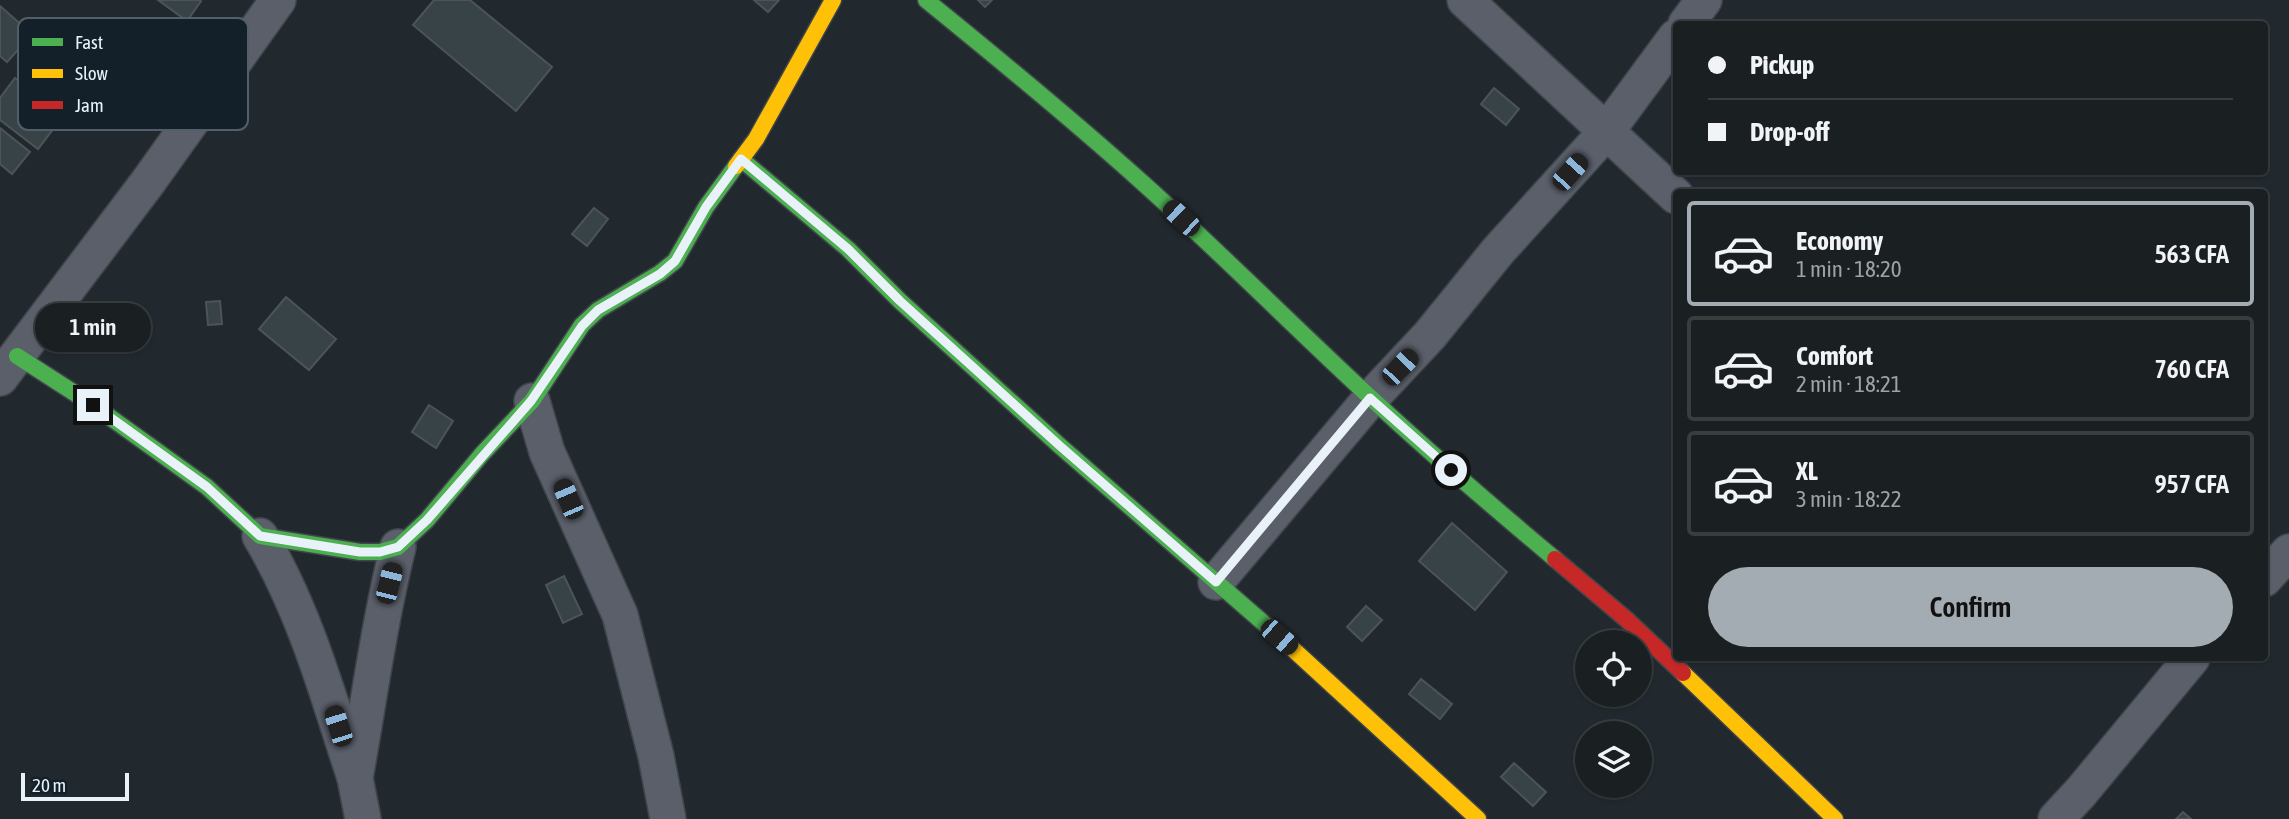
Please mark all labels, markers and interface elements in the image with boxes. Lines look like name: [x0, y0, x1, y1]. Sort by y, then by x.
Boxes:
legend: [18, 18, 248, 130]
text: Fast: [75, 31, 103, 53]
text: Pickup: [1750, 50, 1814, 80]
text: Slow: [75, 62, 109, 84]
text: Jam: [75, 94, 104, 116]
text: Drop-off: [1750, 117, 1830, 147]
car: [1549, 149, 1592, 195]
car: [1159, 196, 1204, 240]
icon: car: [1712, 222, 1775, 285]
text: Economy: [1796, 226, 1883, 256]
text: 563 CFA: [2154, 239, 2229, 269]
text: 1 min · 18:20: [1796, 256, 1902, 282]
callout: 1 min: [35, 304, 151, 352]
text: 1 min: [70, 314, 116, 340]
icon: car: [1712, 337, 1775, 400]
text: Comfort: [1796, 341, 1873, 371]
car: [1378, 345, 1423, 389]
text: 760 CFA: [2154, 354, 2229, 384]
text: 2 min · 18:21: [1796, 371, 1902, 397]
route end: [77, 389, 109, 421]
icon: car: [1712, 452, 1775, 515]
route start: [1435, 454, 1467, 486]
text: XL: [1796, 456, 1818, 486]
text: 957 CFA: [2154, 469, 2229, 499]
car: [551, 476, 586, 522]
text: 3 min · 18:22: [1796, 486, 1902, 512]
car: [374, 560, 405, 606]
button: Confirm: [1708, 567, 2233, 647]
car: [1257, 615, 1302, 659]
map controls: [1575, 630, 1652, 798]
button: locate: [1575, 630, 1652, 707]
car: [322, 703, 355, 749]
button: layers: [1575, 721, 1652, 798]
scale bar: [21, 770, 130, 802]
text: 20 m: [32, 774, 66, 796]

